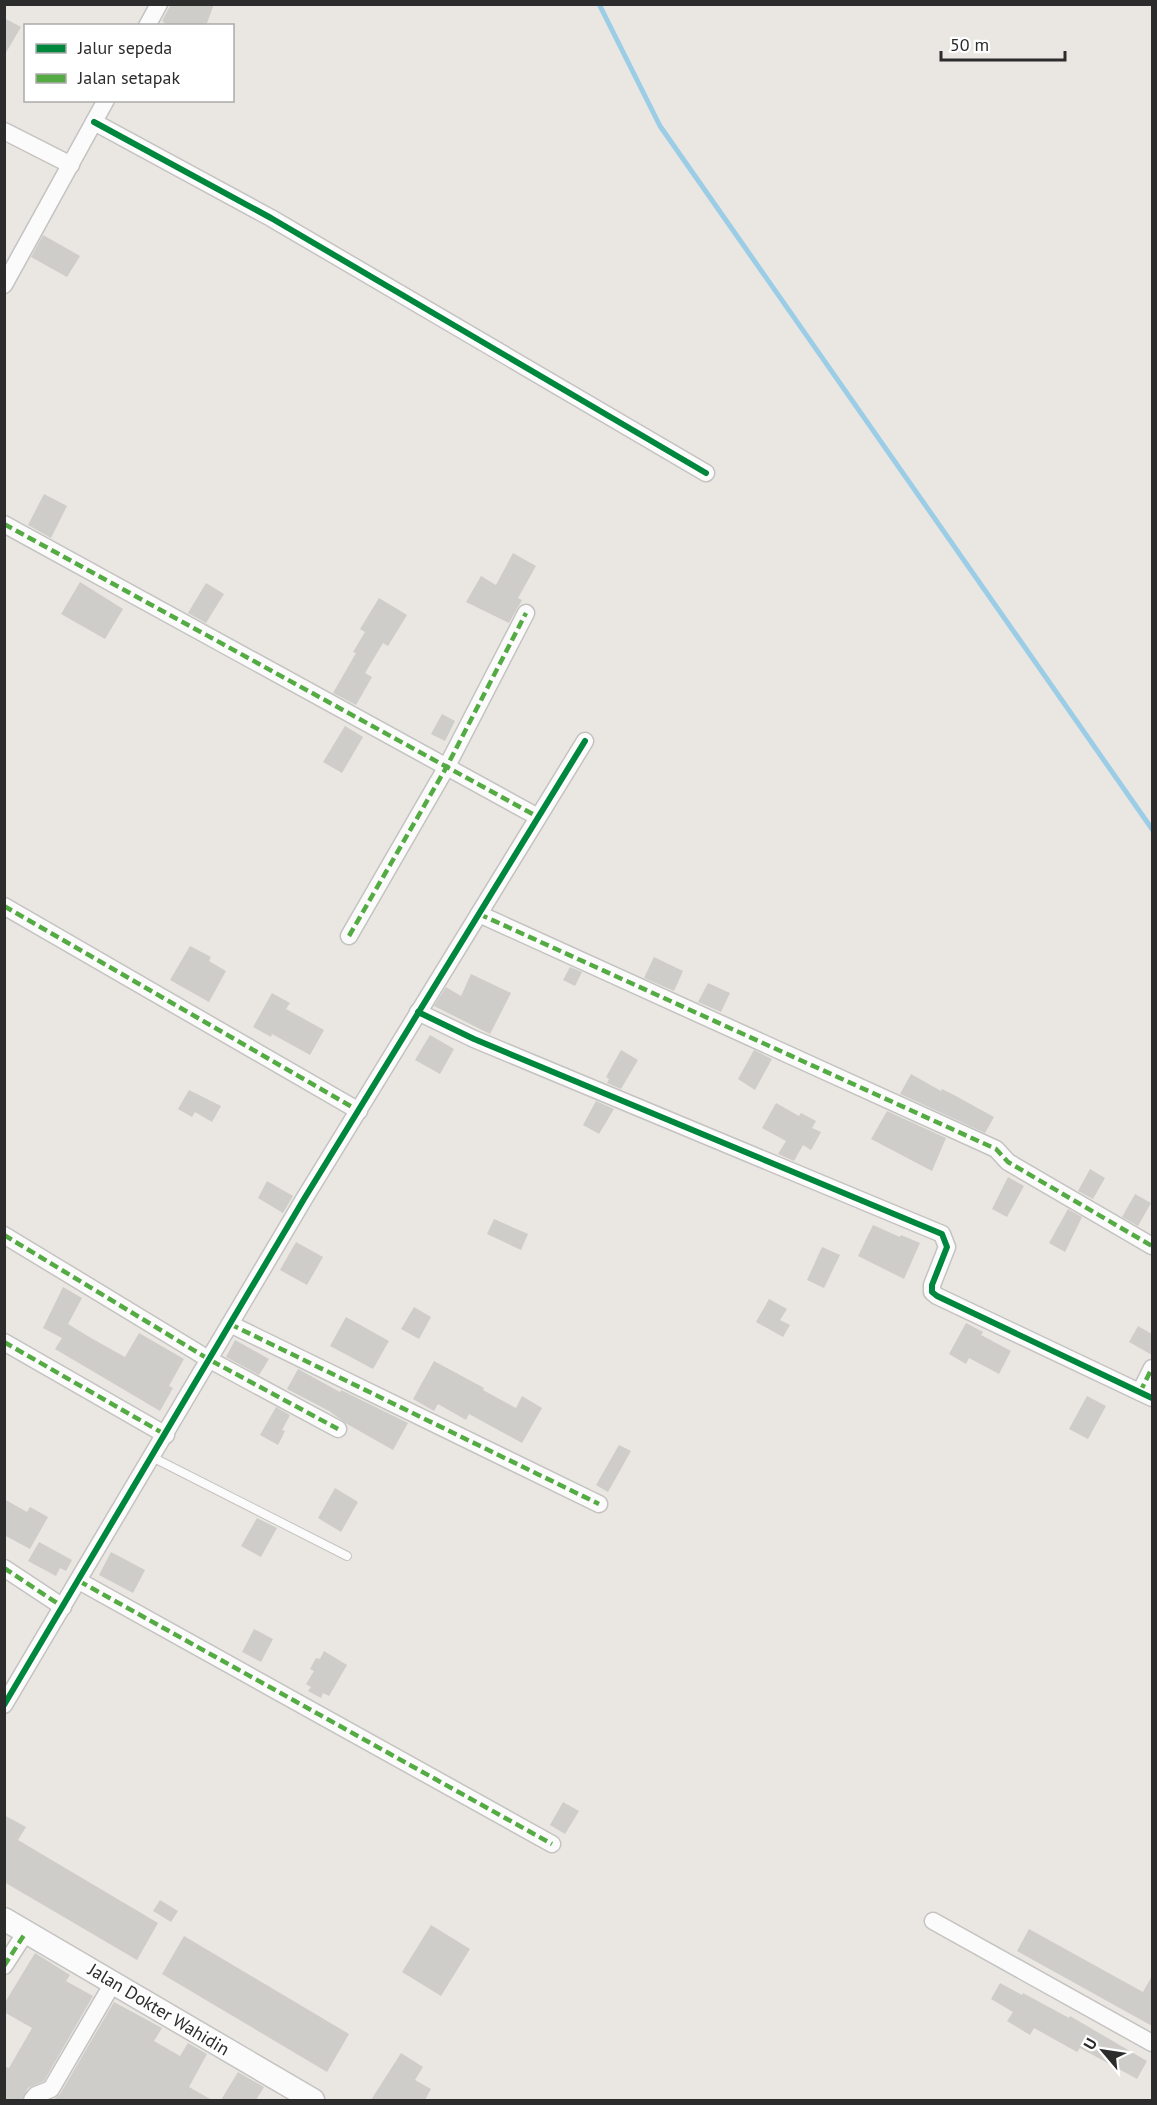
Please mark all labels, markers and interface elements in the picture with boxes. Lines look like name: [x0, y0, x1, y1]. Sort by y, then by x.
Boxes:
legend: [24, 24, 234, 102]
scale bar: [941, 24, 1066, 62]
text: 50 m: [950, 33, 989, 56]
text: Jalur sepeda: [77, 36, 172, 59]
text: Jalan setapak: [77, 66, 180, 89]
street label: Jalan Dokter Wahidin: [83, 1957, 234, 2060]
north arrow: [1073, 2021, 1133, 2081]
text: U: [1079, 2034, 1101, 2053]

